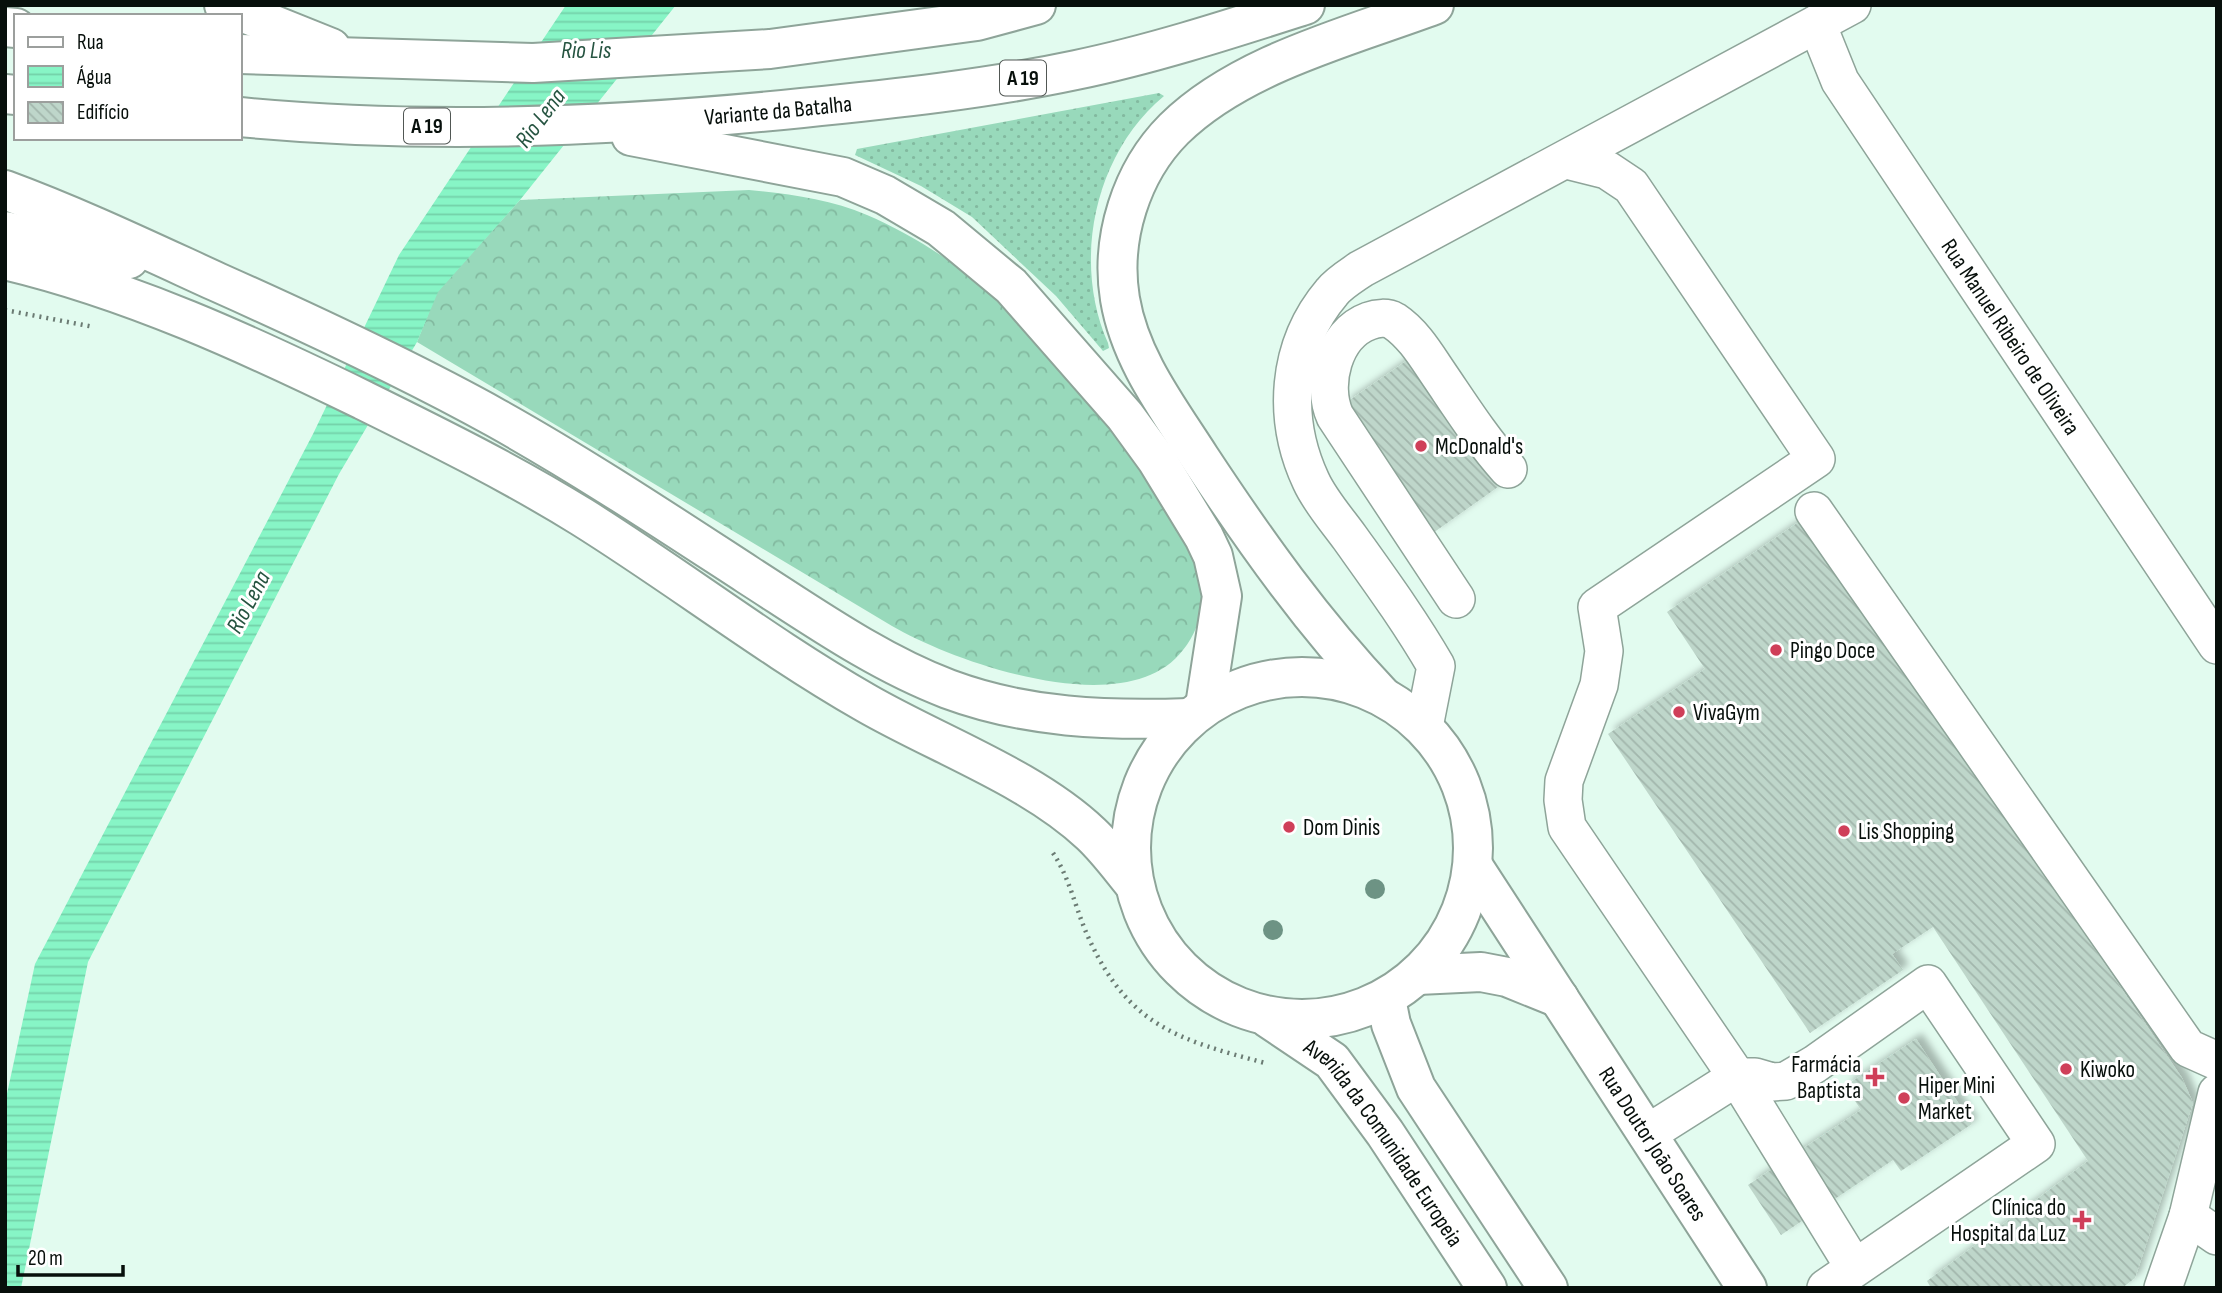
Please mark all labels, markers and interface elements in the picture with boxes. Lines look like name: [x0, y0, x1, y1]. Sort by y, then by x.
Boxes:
legend: [14, 14, 242, 140]
text: Rua: [77, 30, 104, 55]
water label: Rio Lis: [561, 36, 612, 65]
road number: A 19: [1000, 60, 1046, 96]
text: Água: [76, 65, 112, 90]
water label: Rio Lena: [509, 83, 572, 154]
street label: Variante da Batalha: [703, 90, 853, 132]
text: Edifício: [77, 100, 129, 125]
road number: A 19: [404, 108, 450, 144]
street label: Rua Manuel Ribeiro de Oliveira: [1935, 234, 2086, 441]
place label: McDonald's: [1435, 433, 1523, 461]
marker: McDonald's: [1413, 438, 1429, 454]
water label: Rio Lena: [220, 566, 277, 638]
place label: Pingo Doce: [1790, 637, 1875, 665]
marker: Pingo Doce: [1768, 642, 1784, 658]
place label: VivaGym: [1693, 699, 1760, 727]
marker: VivaGym: [1671, 704, 1687, 720]
place label: Dom Dinis: [1303, 814, 1380, 842]
place label: Lis Shopping: [1858, 818, 1954, 846]
marker: Dom Dinis: [1281, 819, 1297, 835]
marker: Lis Shopping: [1836, 823, 1852, 839]
street label: Avenida da Comunidade Europeia: [1297, 1033, 1469, 1252]
place label: Farmácia Baptista: [1791, 1051, 1861, 1105]
place label: Kiwoko: [2080, 1056, 2135, 1084]
marker: Kiwoko: [2058, 1061, 2074, 1077]
street label: Rua Doutor João Soares: [1592, 1062, 1713, 1227]
marker: Farmácia Baptista: [1867, 1069, 1883, 1085]
place label: Hiper Mini Market: [1918, 1072, 1995, 1126]
marker: Hiper Mini Market: [1896, 1090, 1912, 1106]
place label: Clínica do Hospital da Luz: [1951, 1194, 2066, 1248]
marker: Clínica do Hospital da Luz: [2072, 1210, 2092, 1230]
scale bar: [18, 1234, 122, 1278]
text: 20 m: [28, 1246, 63, 1271]

